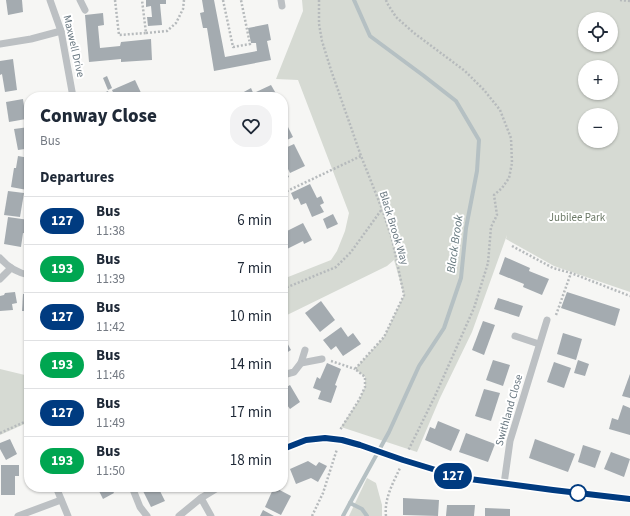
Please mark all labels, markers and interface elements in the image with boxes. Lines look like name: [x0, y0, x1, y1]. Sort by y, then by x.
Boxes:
map controls: [578, 12, 618, 148]
button: locate: [578, 12, 618, 52]
street label: Maxwell Drive: [60, 13, 89, 79]
button: +: [578, 60, 618, 100]
text: Conway Close: [40, 103, 157, 130]
button: heart: [230, 105, 272, 147]
button: −: [578, 108, 618, 148]
text: Bus: [40, 132, 60, 150]
text: Departures: [40, 167, 114, 188]
street label: Black Brook Way: [376, 189, 412, 267]
text: Bus: [96, 201, 120, 222]
text: 6 min: [237, 210, 272, 231]
park label: Jubilee Park: [549, 210, 606, 225]
text: 127: [51, 211, 73, 231]
water label: Black Brook: [443, 214, 468, 274]
text: 11:38: [96, 222, 125, 240]
text: Bus: [96, 249, 120, 270]
text: 7 min: [237, 258, 272, 279]
text: 193: [51, 259, 73, 279]
text: 11:39: [96, 270, 125, 288]
text: Bus: [96, 297, 120, 318]
text: 10 min: [230, 306, 272, 327]
text: 127: [51, 307, 73, 327]
text: 11:42: [96, 318, 125, 336]
text: Bus: [96, 345, 120, 366]
text: 14 min: [230, 354, 272, 375]
text: 193: [51, 355, 73, 375]
text: 11:46: [96, 366, 125, 384]
street label: Swithland Close: [492, 372, 527, 448]
text: Bus: [96, 393, 120, 414]
text: 17 min: [230, 402, 272, 423]
text: 127: [51, 403, 73, 423]
text: 11:49: [96, 414, 125, 432]
text: Bus: [96, 441, 120, 462]
text: 18 min: [230, 450, 272, 471]
text: 193: [51, 451, 73, 471]
text: 11:50: [96, 462, 125, 480]
line badge: 127: [430, 463, 476, 489]
text: 127: [442, 466, 464, 486]
unlabelled marker: [569, 484, 587, 502]

